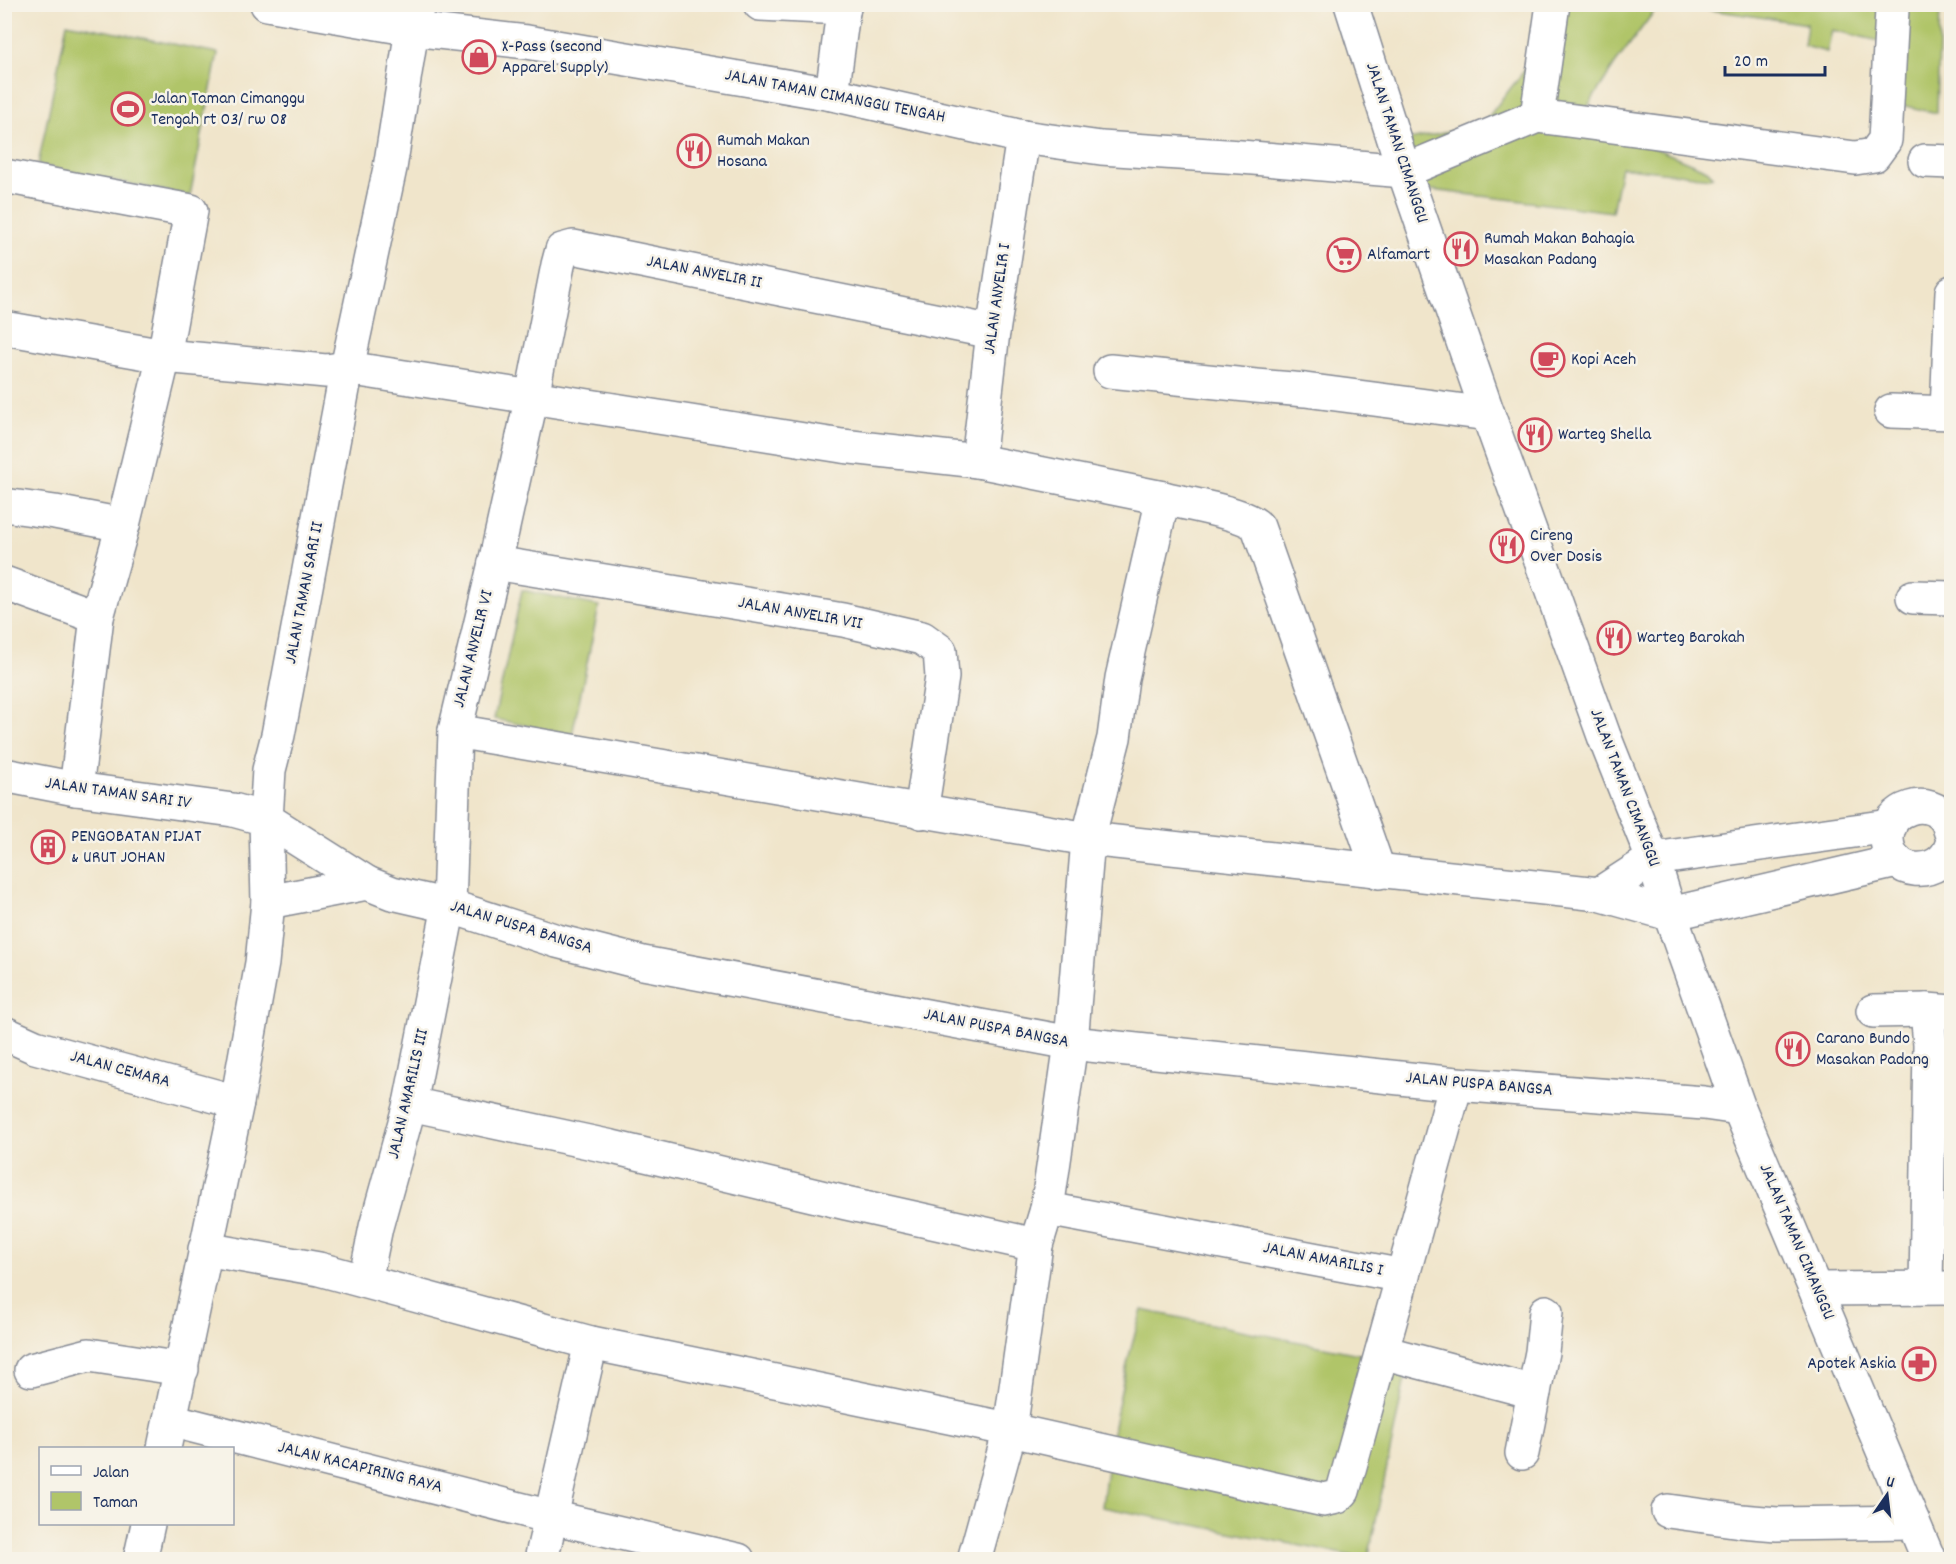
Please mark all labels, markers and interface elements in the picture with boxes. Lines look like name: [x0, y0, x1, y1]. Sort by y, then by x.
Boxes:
place label: X-Pass (second Apparel Supply): [502, 35, 608, 81]
shop icon: X-Pass (second Apparel Supply): [461, 39, 497, 75]
scale bar: [1725, 39, 1826, 77]
text: 20 m: [1734, 50, 1768, 75]
street label: JALAN TAMAN CIMANGGU: [1358, 59, 1434, 227]
street label: JALAN TAMAN CIMANGGU TENGAH: [723, 63, 947, 131]
place label: Jalan Taman Cimanggu Tengah rt 03/ rw 08: [151, 87, 305, 133]
sports icon: Jalan Taman Cimanggu Tengah rt 03/ rw 08: [110, 91, 146, 127]
place label: Rumah Makan Hosana: [717, 129, 810, 175]
restaurant icon: Rumah Makan Hosana: [676, 133, 712, 169]
place label: Rumah Makan Bahagia Masakan Padang: [1484, 227, 1635, 273]
restaurant icon: Rumah Makan Bahagia Masakan Padang: [1443, 231, 1479, 267]
supermarket icon: Alfamart: [1326, 237, 1362, 273]
street label: JALAN ANYELIR I: [978, 242, 1018, 356]
place label: Alfamart: [1367, 243, 1430, 268]
street label: JALAN ANYELIR II: [644, 250, 764, 297]
cafe icon: Kopi Aceh: [1530, 342, 1566, 378]
place label: Kopi Aceh: [1571, 348, 1636, 373]
restaurant icon: Warteg Shella: [1517, 417, 1553, 453]
place label: Warteg Shella: [1558, 423, 1652, 448]
street label: JALAN TAMAN SARI II: [279, 519, 331, 666]
place label: Cireng Over Dosis: [1530, 524, 1602, 570]
restaurant icon: Cireng Over Dosis: [1489, 528, 1525, 564]
street label: JALAN ANYELIR VI: [447, 587, 501, 710]
street label: JALAN ANYELIR VII: [736, 591, 864, 637]
restaurant icon: Warteg Barokah: [1596, 620, 1632, 656]
place label: Warteg Barokah: [1637, 626, 1745, 651]
street label: JALAN TAMAN CIMANGGU: [1582, 705, 1666, 871]
street label: JALAN TAMAN SARI IV: [43, 771, 193, 817]
place label: PENGOBATAN PIJAT & URUT JOHAN: [71, 825, 201, 871]
building icon: PENGOBATAN PIJAT & URUT JOHAN: [30, 829, 66, 865]
street label: JALAN PUSPA BANGSA: [447, 894, 595, 962]
street label: JALAN PUSPA BANGSA: [921, 1003, 1071, 1055]
street label: JALAN AMARILIS III: [382, 1026, 436, 1162]
place label: Carano Bundo Masakan Padang: [1816, 1027, 1929, 1073]
restaurant icon: Carano Bundo Masakan Padang: [1775, 1031, 1811, 1067]
street label: JALAN CEMARA: [67, 1045, 173, 1095]
street label: JALAN PUSPA BANGSA: [1404, 1066, 1554, 1104]
street label: JALAN TAMAN CIMANGGU: [1752, 1160, 1840, 1324]
street label: JALAN AMARILIS I: [1261, 1236, 1386, 1284]
pharmacy icon: Apotek Askia: [1901, 1346, 1937, 1382]
place label: Apotek Askia: [1807, 1352, 1897, 1377]
street label: JALAN KACAPIRING RAYA: [275, 1435, 445, 1501]
legend: [39, 1447, 234, 1525]
text: Jalan: [93, 1461, 129, 1486]
north arrow: [1857, 1465, 1917, 1525]
text: U: [1883, 1471, 1897, 1495]
text: Taman: [93, 1491, 138, 1516]

